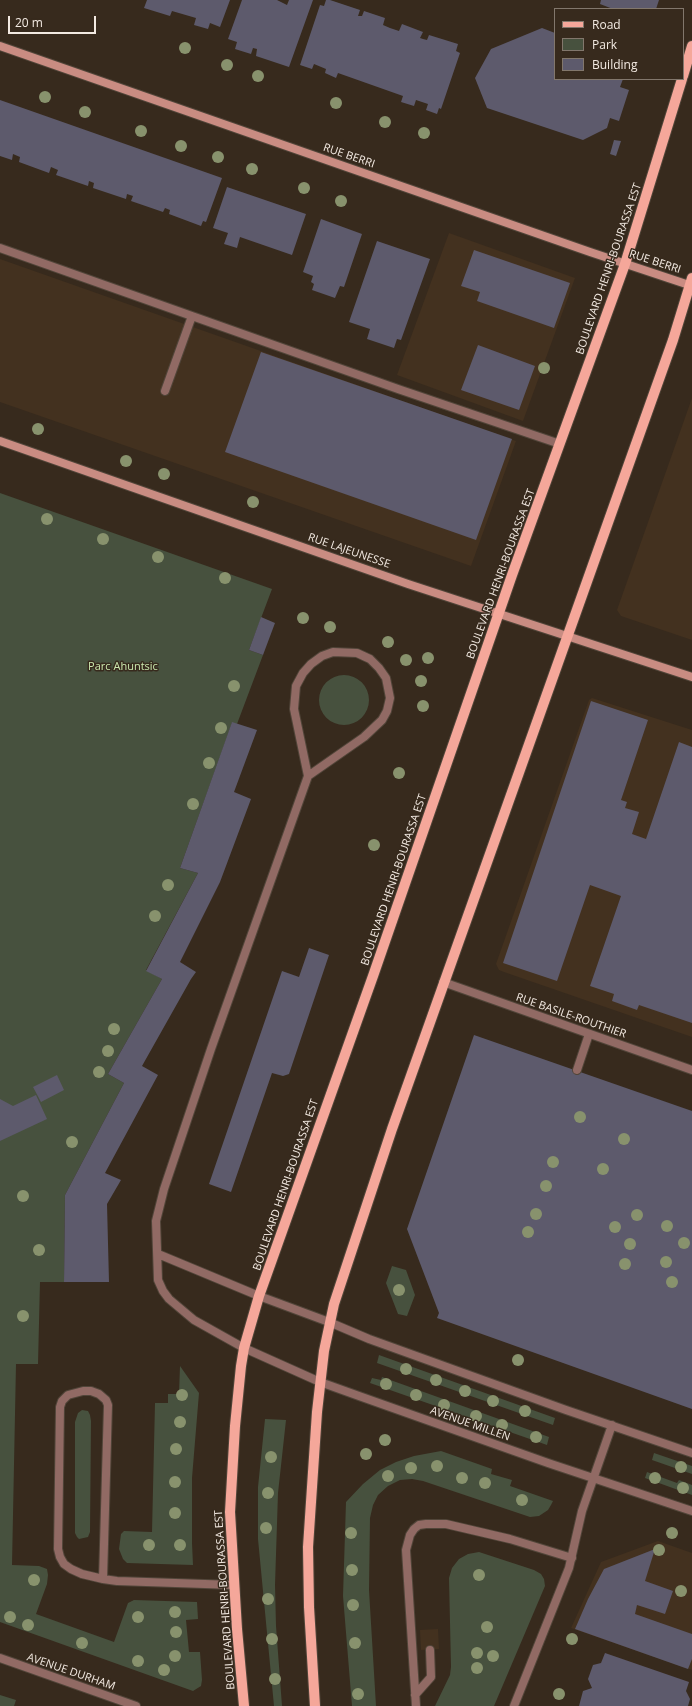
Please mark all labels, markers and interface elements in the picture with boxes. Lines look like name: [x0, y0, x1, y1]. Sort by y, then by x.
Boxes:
scale bar: [10, 8, 98, 34]
legend: [554, 8, 684, 80]
text: 20 m: [15, 14, 43, 31]
text: Road: [592, 16, 621, 33]
text: Park: [592, 36, 617, 53]
text: Building: [592, 56, 637, 73]
street label: RUE BERRI: [321, 141, 377, 171]
street label: BOULEVARD HENRI-BOURASSA EST: [573, 182, 645, 356]
street label: RUE BERRI: [627, 247, 683, 277]
street label: BOULEVARD HENRI-BOURASSA EST: [464, 487, 538, 661]
street label: RUE LAJEUNESSE: [306, 531, 392, 571]
park label: Parc Ahuntsic: [88, 660, 158, 674]
street label: BOULEVARD HENRI-BOURASSA EST: [358, 793, 430, 967]
street label: RUE BASILE-ROUTHIER: [514, 991, 628, 1041]
street label: BOULEVARD HENRI-BOURASSA EST: [250, 1098, 322, 1272]
street label: AVENUE MILLEN: [428, 1404, 512, 1444]
street label: BOULEVARD HENRI-BOURASSA EST: [212, 1510, 238, 1690]
street label: AVENUE DURHAM: [25, 1651, 117, 1693]

